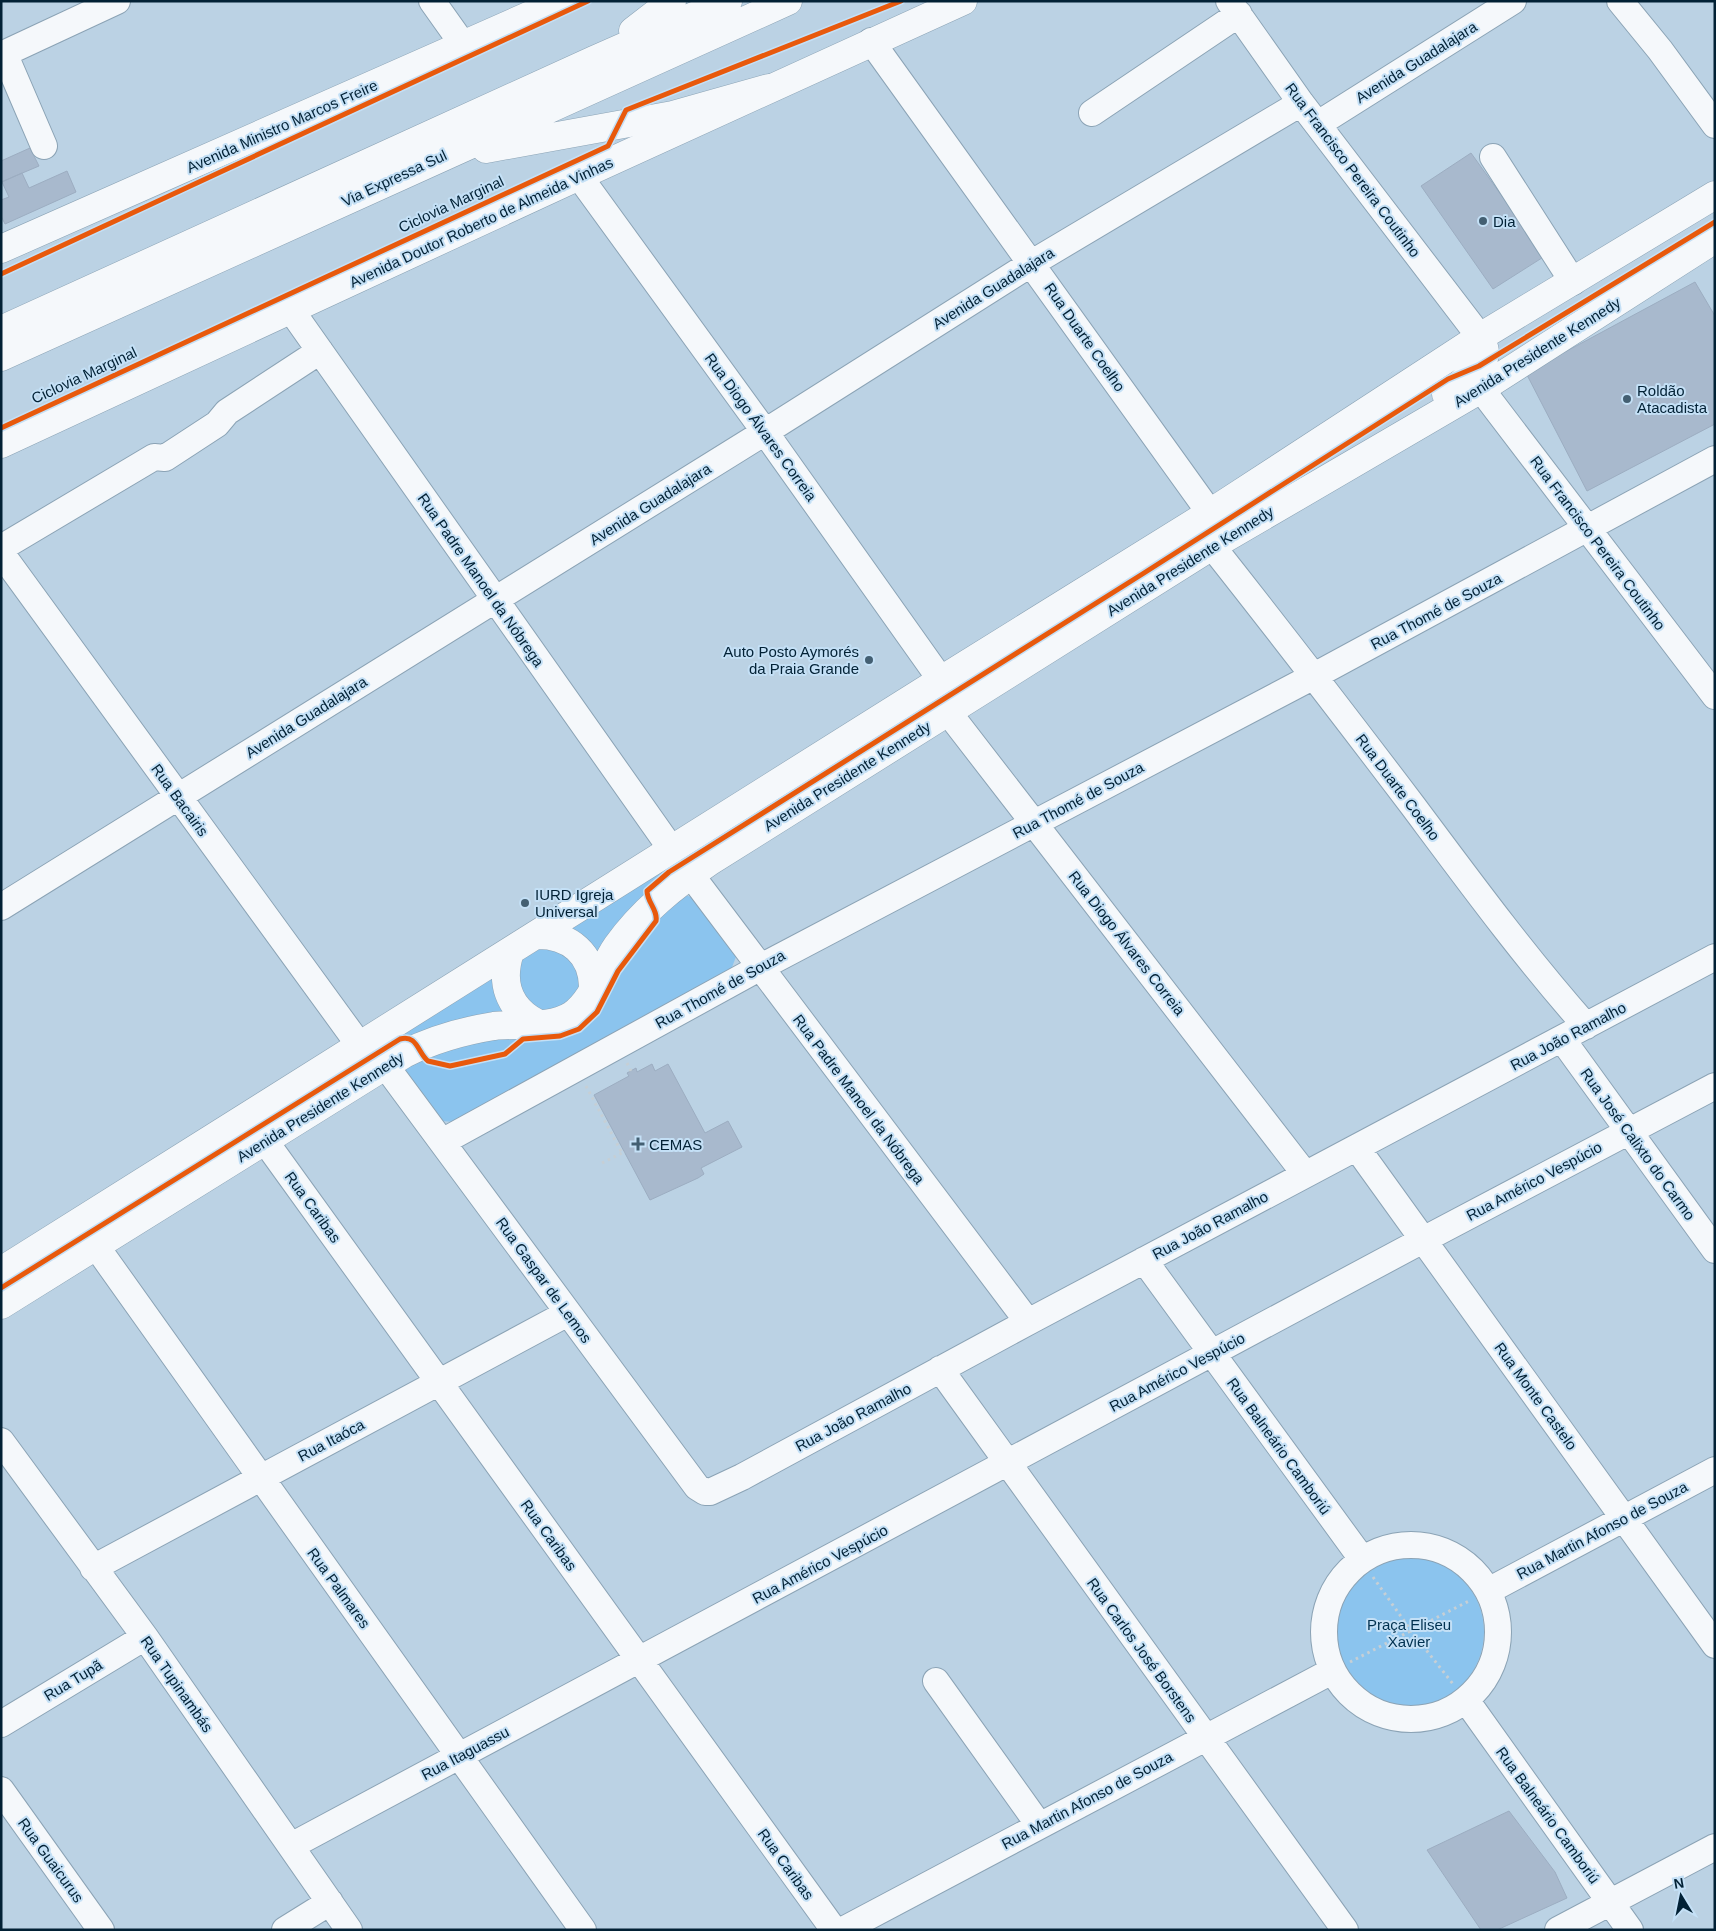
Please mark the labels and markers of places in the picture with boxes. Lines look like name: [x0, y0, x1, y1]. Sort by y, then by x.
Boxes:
place label: Dia: [1493, 213, 1516, 230]
marker: Dia: [1477, 215, 1489, 227]
place label: Roldão Atacadista: [1637, 382, 1708, 416]
marker: Roldão Atacadista: [1621, 393, 1633, 405]
place label: Auto Posto Aymorés da Praia Grande: [723, 643, 859, 677]
marker: Auto Posto Aymorés da Praia Grande: [863, 654, 875, 666]
place label: IURD Igreja Universal: [535, 886, 614, 920]
marker: IURD Igreja Universal: [519, 897, 531, 909]
place label: CEMAS: [649, 1136, 702, 1153]
marker: CEMAS: [631, 1137, 645, 1151]

